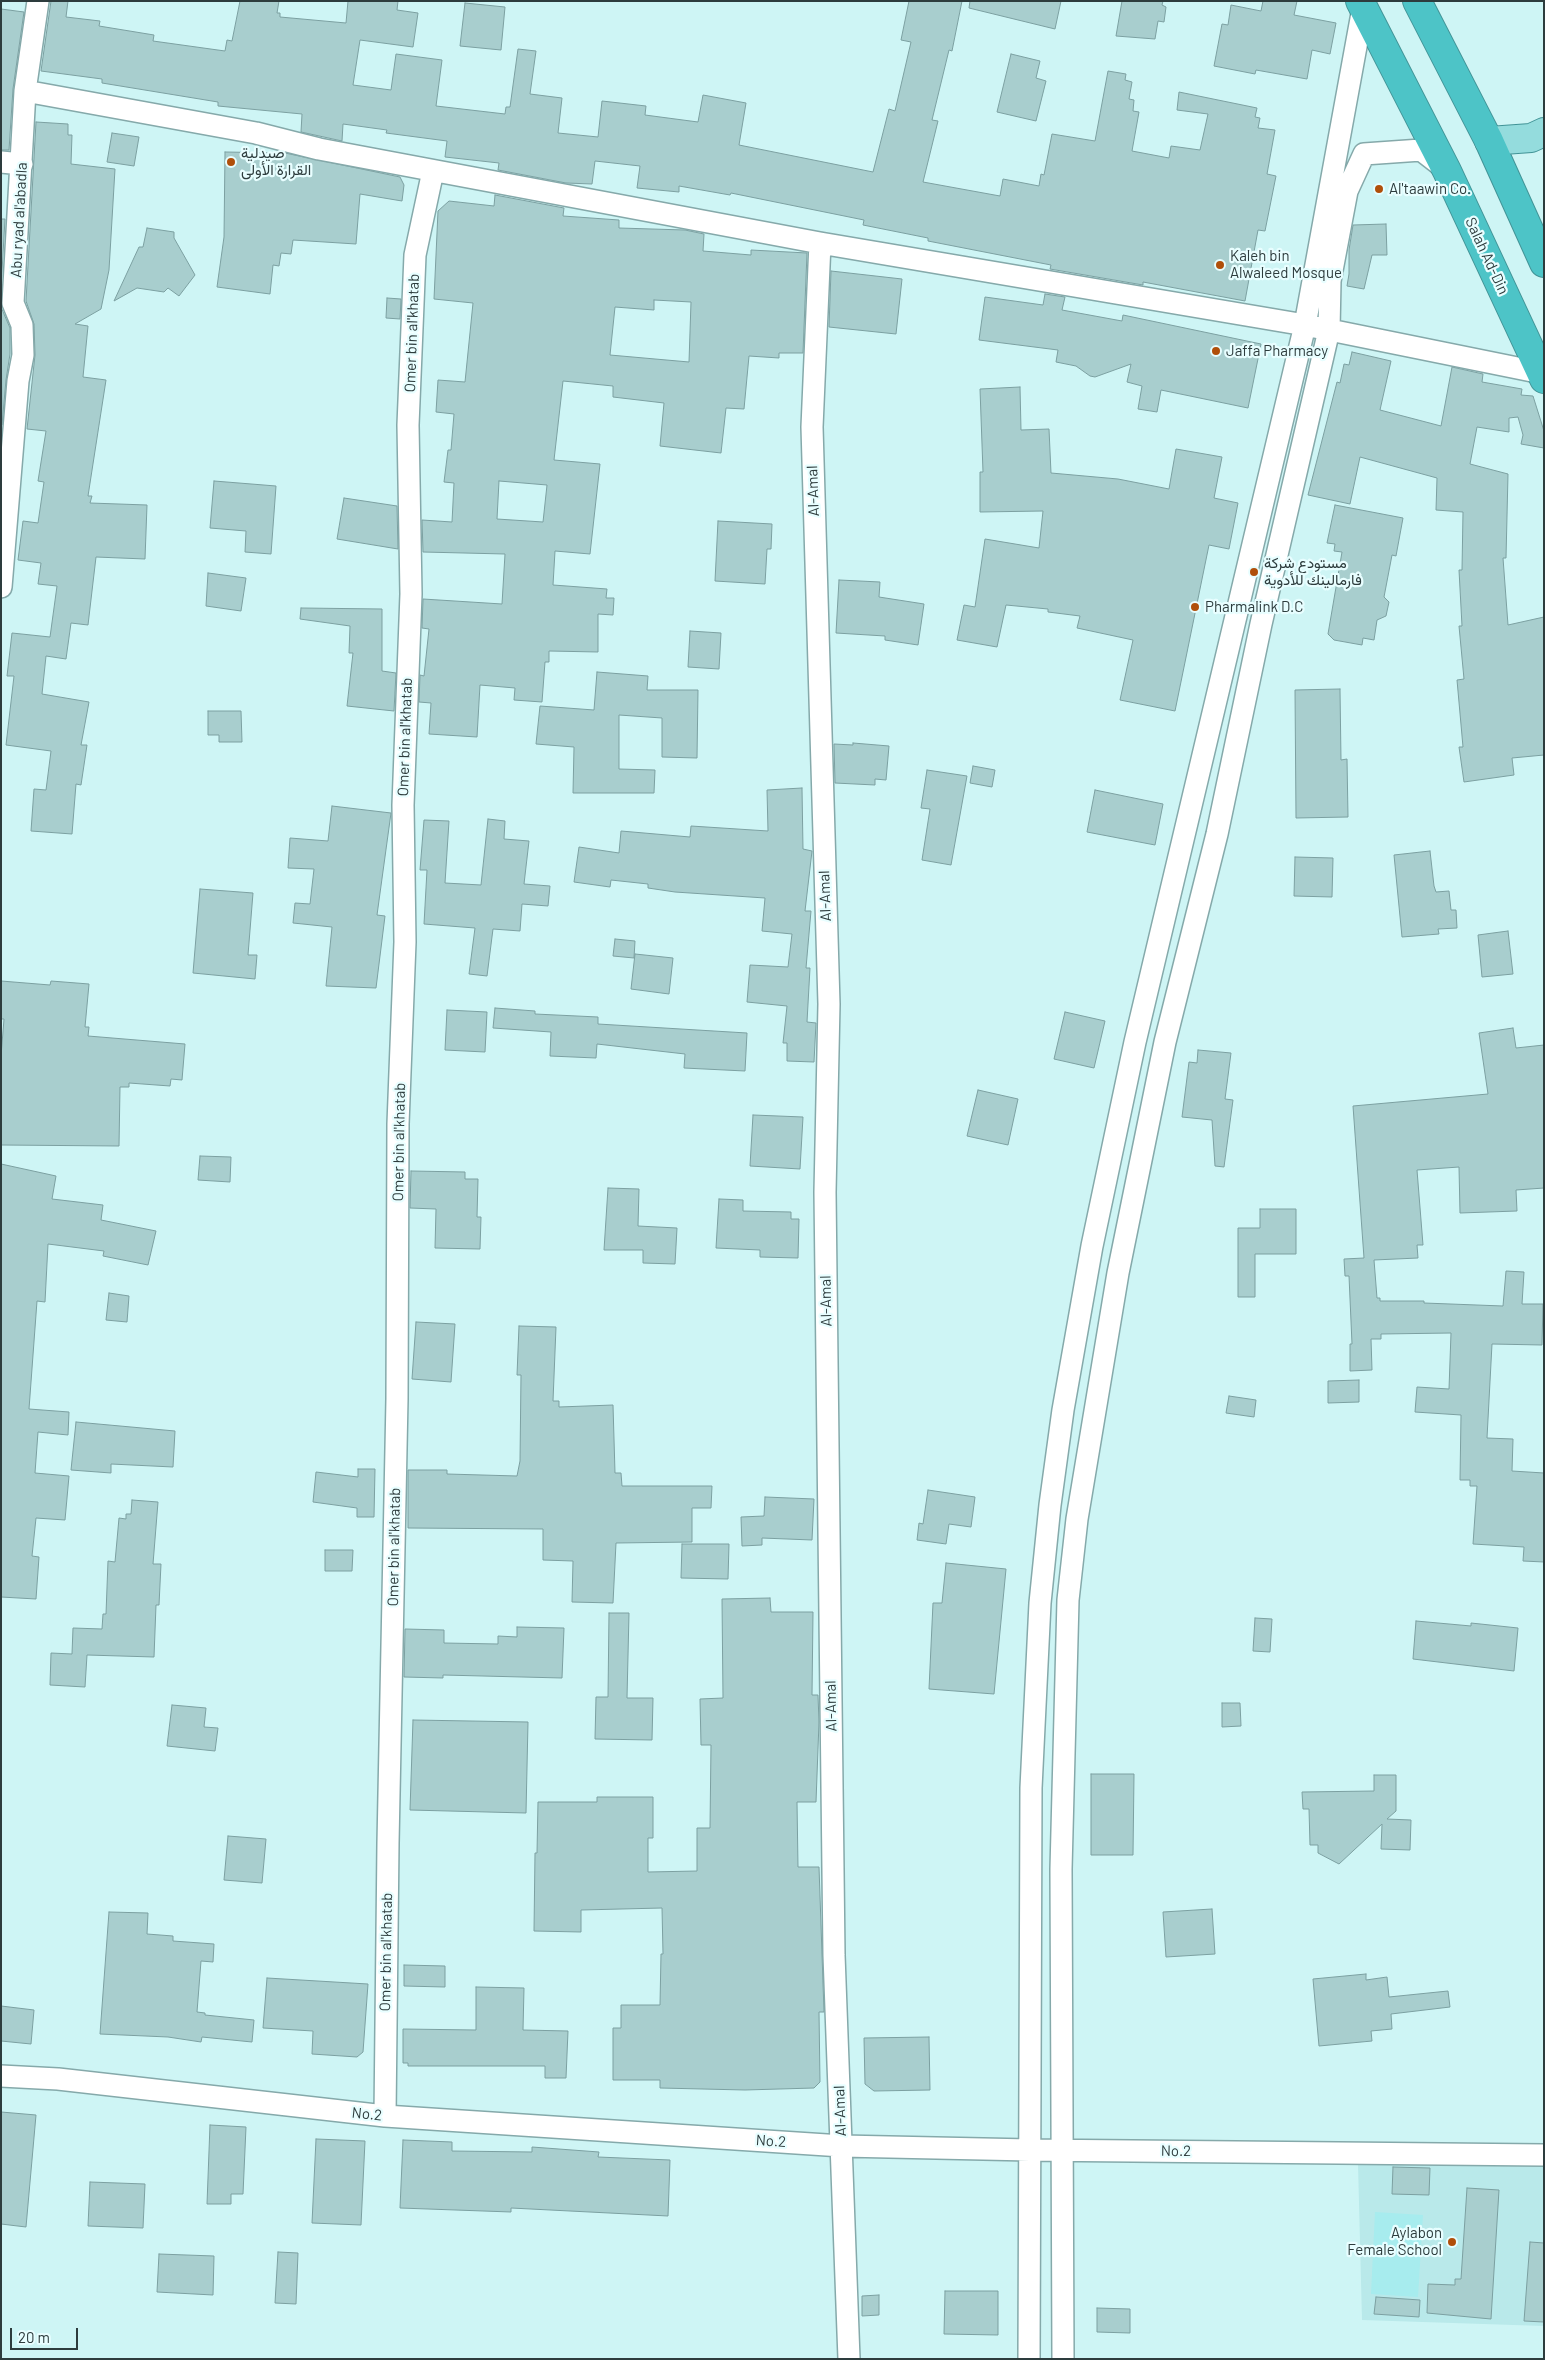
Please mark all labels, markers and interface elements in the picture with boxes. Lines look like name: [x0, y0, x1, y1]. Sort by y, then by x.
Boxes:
place label: صيدلية القرارة الأولى: [241, 144, 311, 179]
marker: صيدلية القرارة الأولى: [225, 156, 237, 168]
street label: Abu ryad al'abadla: [7, 162, 31, 278]
place label: Al'taawin Co.: [1389, 180, 1471, 198]
marker: Al'taawin Co.: [1373, 183, 1385, 195]
street label: Salah Ad-Din: [1461, 215, 1513, 297]
place label: Kaleh bin Alwaleed Mosque: [1230, 247, 1342, 282]
marker: Kaleh bin Alwaleed Mosque: [1214, 259, 1226, 271]
street label: Omer bin al'khatab: [401, 273, 423, 393]
place label: Jaffa Pharmacy: [1226, 342, 1328, 360]
marker: Jaffa Pharmacy: [1210, 345, 1222, 357]
street label: Al-Amal: [803, 465, 823, 517]
place label: مستودع شركة فارمالينك للأدوية: [1264, 554, 1362, 589]
marker: مستودع شركة فارمالينك للأدوية: [1248, 566, 1260, 578]
place label: Pharmalink D.C: [1205, 598, 1303, 616]
marker: Pharmalink D.C: [1189, 601, 1201, 613]
street label: Omer bin al'khatab: [394, 677, 416, 797]
street label: Al-Amal: [815, 870, 835, 922]
street label: Omer bin al'khatab: [389, 1082, 409, 1202]
street label: Al-Amal: [817, 1275, 835, 1327]
street label: Omer bin al'khatab: [384, 1487, 404, 1607]
street label: Al-Amal: [822, 1680, 840, 1732]
street label: Omer bin al'khatab: [376, 1892, 396, 2012]
street label: Al-Amal: [830, 2085, 850, 2137]
street label: No.2: [351, 2103, 383, 2125]
street label: No.2: [755, 2131, 787, 2151]
street label: No.2: [1161, 2142, 1191, 2160]
place label: Aylabon Female School: [1347, 2224, 1442, 2259]
marker: Aylabon Female School: [1446, 2236, 1458, 2248]
scale bar: [12, 2318, 80, 2350]
text: 20 m: [18, 2328, 50, 2346]

